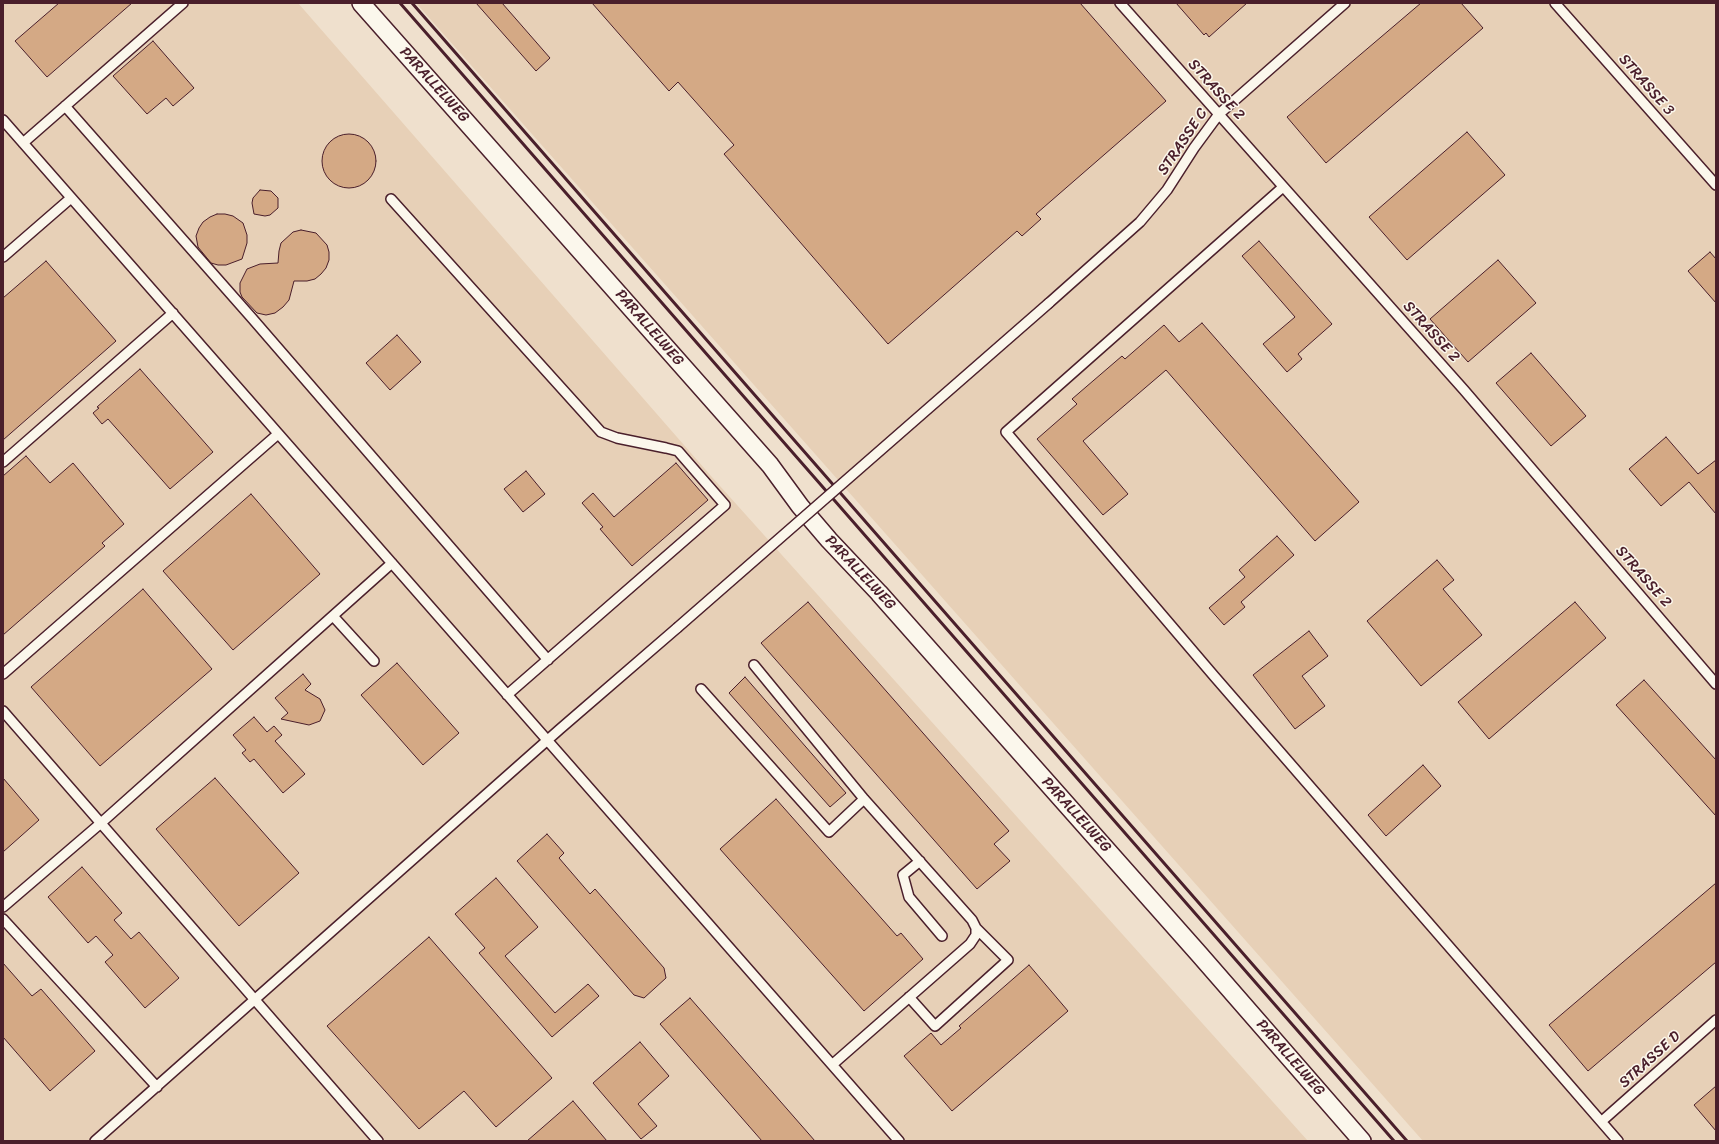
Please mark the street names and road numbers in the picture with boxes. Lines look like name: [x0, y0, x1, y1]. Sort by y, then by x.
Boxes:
street label: PARALLELWEG: [395, 44, 473, 126]
street label: STRASSE 3: [1614, 51, 1678, 119]
street label: STRASSE 2: [1184, 56, 1248, 124]
street label: STRASSE C: [1154, 105, 1212, 179]
street label: PARALLELWEG: [611, 286, 687, 370]
street label: STRASSE 2: [1399, 298, 1463, 366]
street label: PARALLELWEG: [821, 532, 899, 614]
street label: STRASSE 2: [1611, 542, 1675, 612]
street label: PARALLELWEG: [1037, 774, 1115, 856]
street label: PARALLELWEG: [1252, 1016, 1328, 1100]
street label: STRASSE D: [1616, 1028, 1684, 1092]

